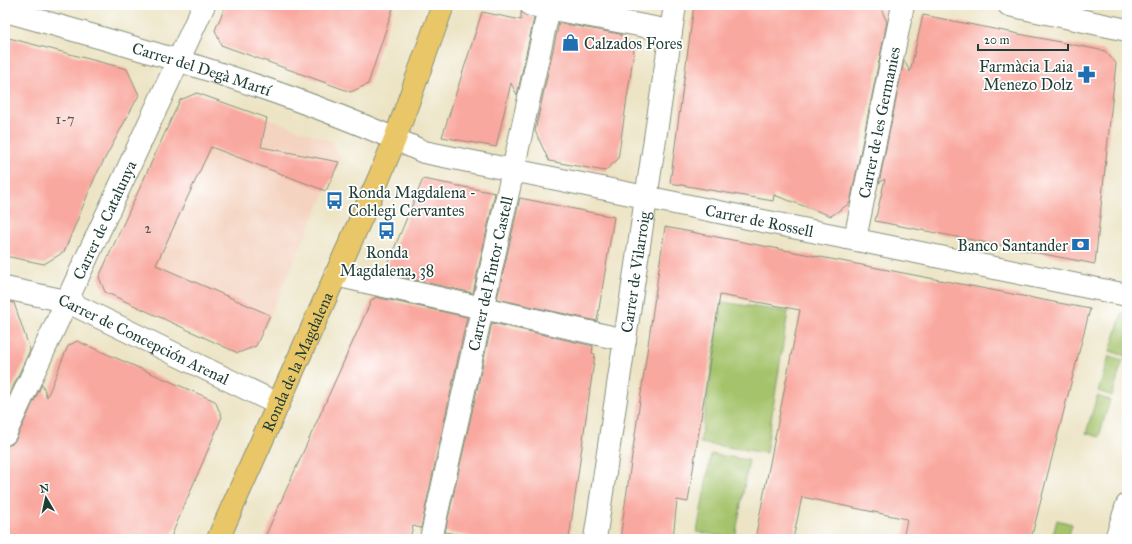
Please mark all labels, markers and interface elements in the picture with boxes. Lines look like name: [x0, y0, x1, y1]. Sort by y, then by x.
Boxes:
scale bar: [978, 26, 1068, 52]
shop icon: Calzados Fores: [561, 33, 581, 53]
text: 20 m: [984, 33, 1010, 47]
place label: Calzados Fores: [584, 34, 682, 53]
street label: Carrer del Degà Martí: [130, 38, 274, 100]
street label: Carrer de les Germanies: [854, 45, 904, 200]
place label: Farmàcia Laia Menezo Dolz: [979, 57, 1074, 94]
pharmacy icon: Farmàcia Laia Menezo Dolz: [1076, 65, 1096, 85]
house number: 1-7: [56, 111, 74, 128]
street label: Carrer de Catalunya: [68, 157, 140, 283]
place label: Ronda Magdalena - Col·legi Cervantes: [348, 183, 476, 221]
bus stop icon: Ronda Magdalena - Col·legi Cervantes: [325, 191, 345, 211]
street label: Carrer del Pintor Castell: [464, 194, 517, 353]
street label: Carrer de Rossell: [704, 200, 816, 241]
street label: Carrer de Vilarroig: [617, 209, 655, 334]
house number: 2: [145, 220, 152, 237]
bus stop icon: Ronda Magdalena, 38: [377, 221, 397, 241]
bank icon: Banco Santander: [1071, 235, 1091, 255]
place label: Banco Santander: [957, 236, 1068, 255]
place label: Ronda Magdalena, 38: [340, 243, 434, 281]
street label: Ronda de la Magdalena: [258, 289, 337, 435]
street label: Carrer de Concepción Arenal: [57, 290, 233, 389]
north arrow: [26, 478, 66, 518]
text: N: [39, 481, 51, 496]

